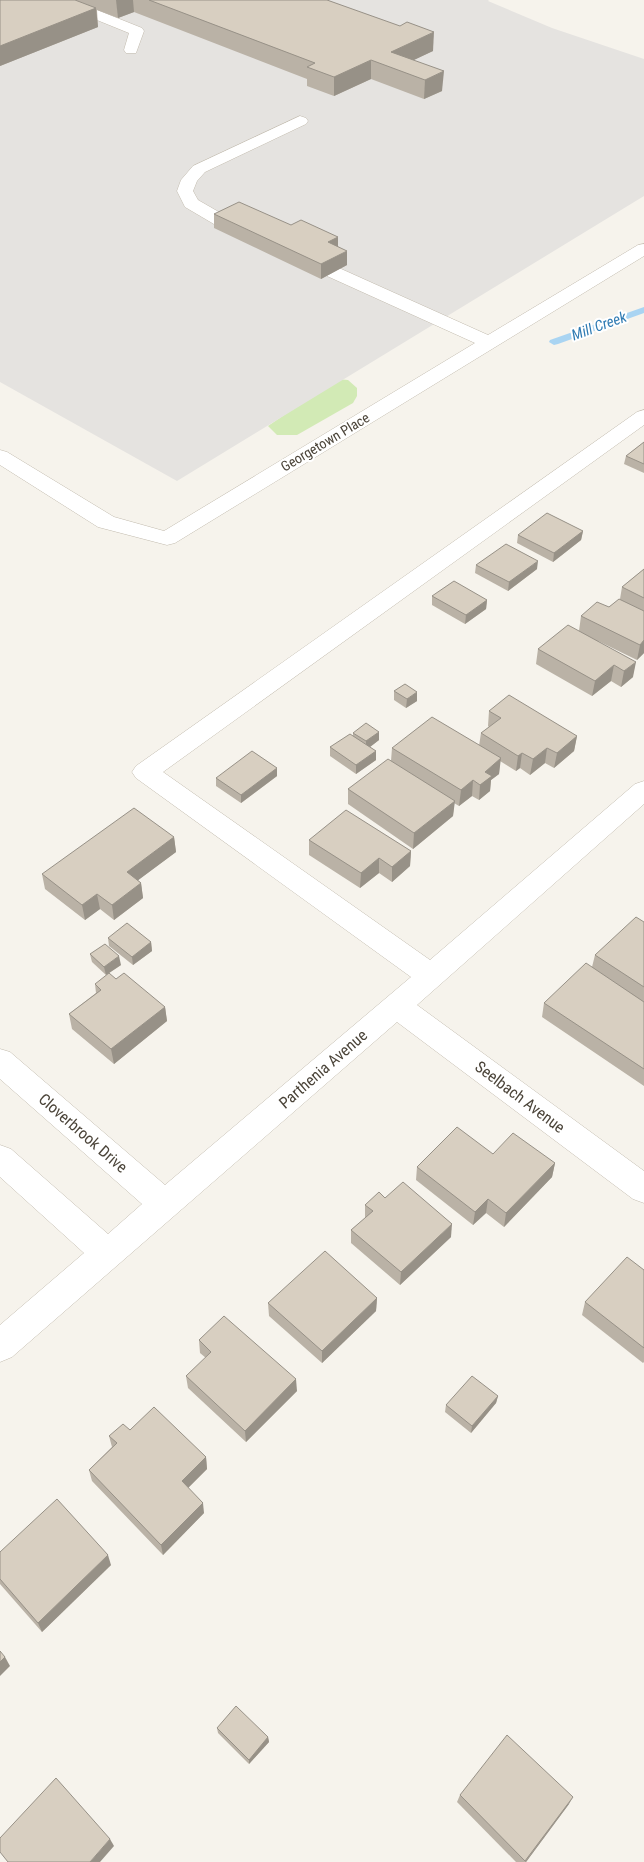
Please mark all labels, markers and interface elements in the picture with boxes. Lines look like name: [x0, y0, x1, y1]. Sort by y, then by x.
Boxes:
water label: Mill Creek: [569, 308, 629, 344]
street label: Georgetown Place: [278, 409, 372, 475]
street label: Parthenia Avenue: [275, 1026, 371, 1112]
street label: Seelbach Avenue: [471, 1057, 569, 1137]
street label: Cloverbrook Drive: [35, 1089, 131, 1177]

